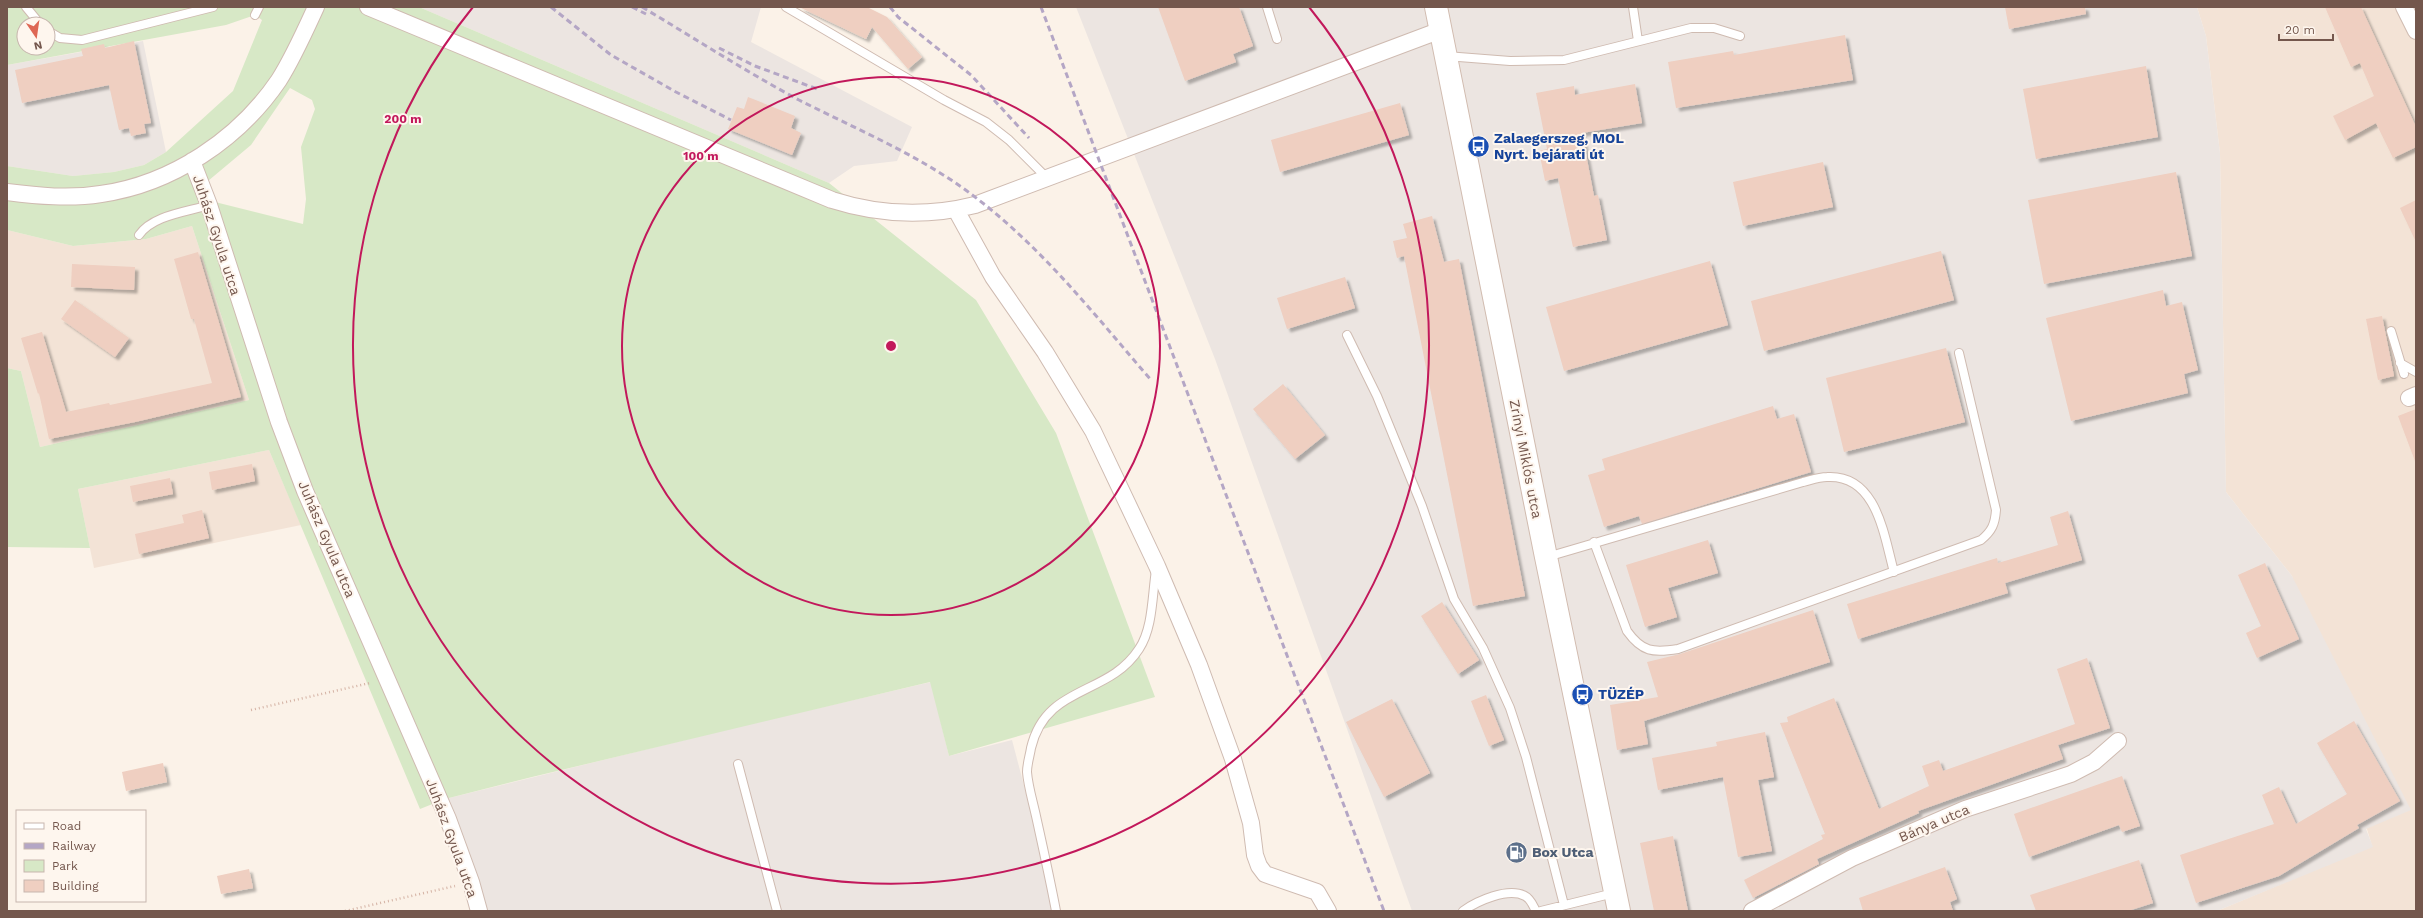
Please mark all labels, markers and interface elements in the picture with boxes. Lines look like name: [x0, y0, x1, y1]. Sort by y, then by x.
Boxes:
north arrow: [16, 16, 56, 56]
scale bar: [2279, 16, 2333, 42]
text: 20 m: [2285, 23, 2315, 37]
text: N: [33, 38, 44, 53]
text: 200 m: [384, 112, 422, 126]
place label: Zalaegerszeg, MOL Nyrt. bejárati út: [1494, 130, 1624, 162]
bus stop icon: Zalaegerszeg, MOL Nyrt. bejárati út: [1466, 133, 1492, 159]
text: 100 m: [683, 149, 719, 163]
street label: Juhász Gyula utca: [190, 173, 244, 297]
centre of rings: [884, 339, 898, 353]
street label: Zrínyi Miklós utca: [1507, 398, 1545, 520]
street label: Juhász Gyula utca: [295, 478, 359, 600]
bus stop icon: TÜZÉP: [1569, 681, 1595, 707]
place label: TÜZÉP: [1598, 686, 1644, 702]
street label: Juhász Gyula utca: [423, 776, 481, 900]
street label: Bánya utca: [1896, 801, 1972, 845]
legend: [16, 810, 146, 902]
text: Road: [52, 819, 81, 833]
text: Railway: [52, 839, 97, 853]
fuel station icon: Box Utca: [1504, 839, 1530, 865]
place label: Box Utca: [1532, 844, 1595, 860]
text: Park: [52, 859, 78, 873]
text: Building: [52, 879, 99, 893]

